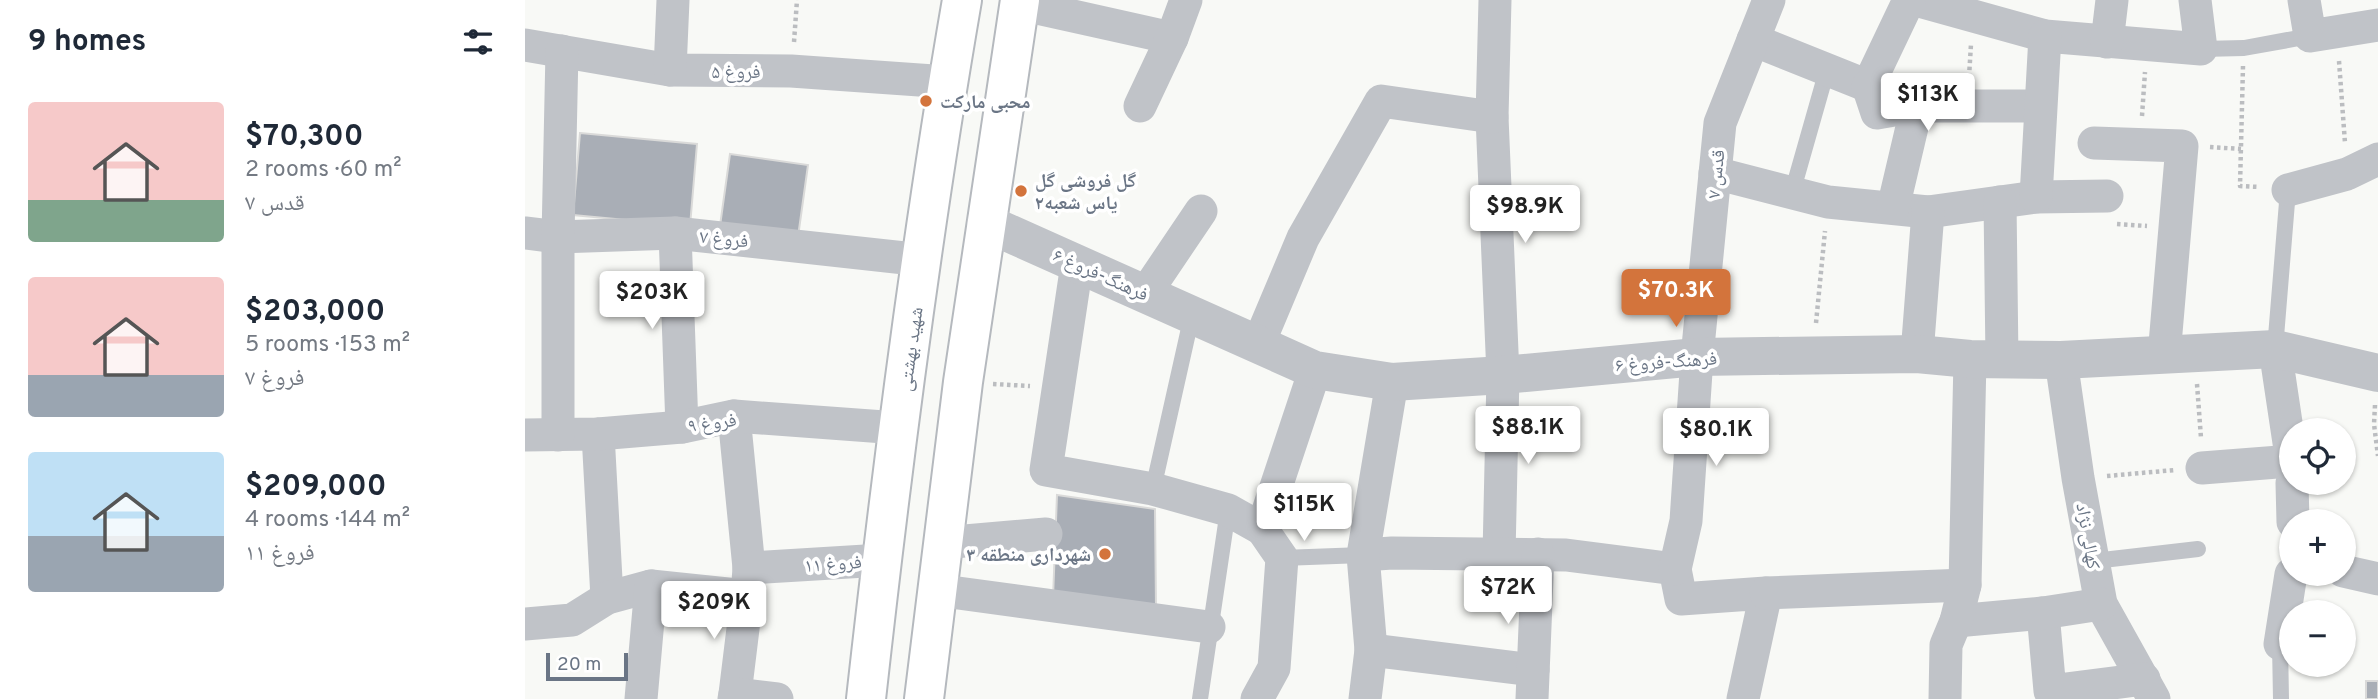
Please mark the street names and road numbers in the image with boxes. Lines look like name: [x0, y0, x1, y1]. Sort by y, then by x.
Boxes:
street label: فروغ ۵: [711, 61, 761, 85]
street label: قدس ۷: [1702, 148, 1731, 200]
street label: فروغ ۷: [698, 225, 749, 254]
street label: فرهنگ-فروغ ۶: [1049, 244, 1152, 308]
street label: شهید بهشتی: [894, 306, 930, 393]
street label: فرهنگ-فروغ ۶: [1614, 347, 1718, 379]
street label: فروغ ۹: [686, 409, 738, 439]
street label: کهالی نژاد: [2069, 501, 2105, 571]
street label: فروغ ۱۱: [804, 551, 863, 579]

